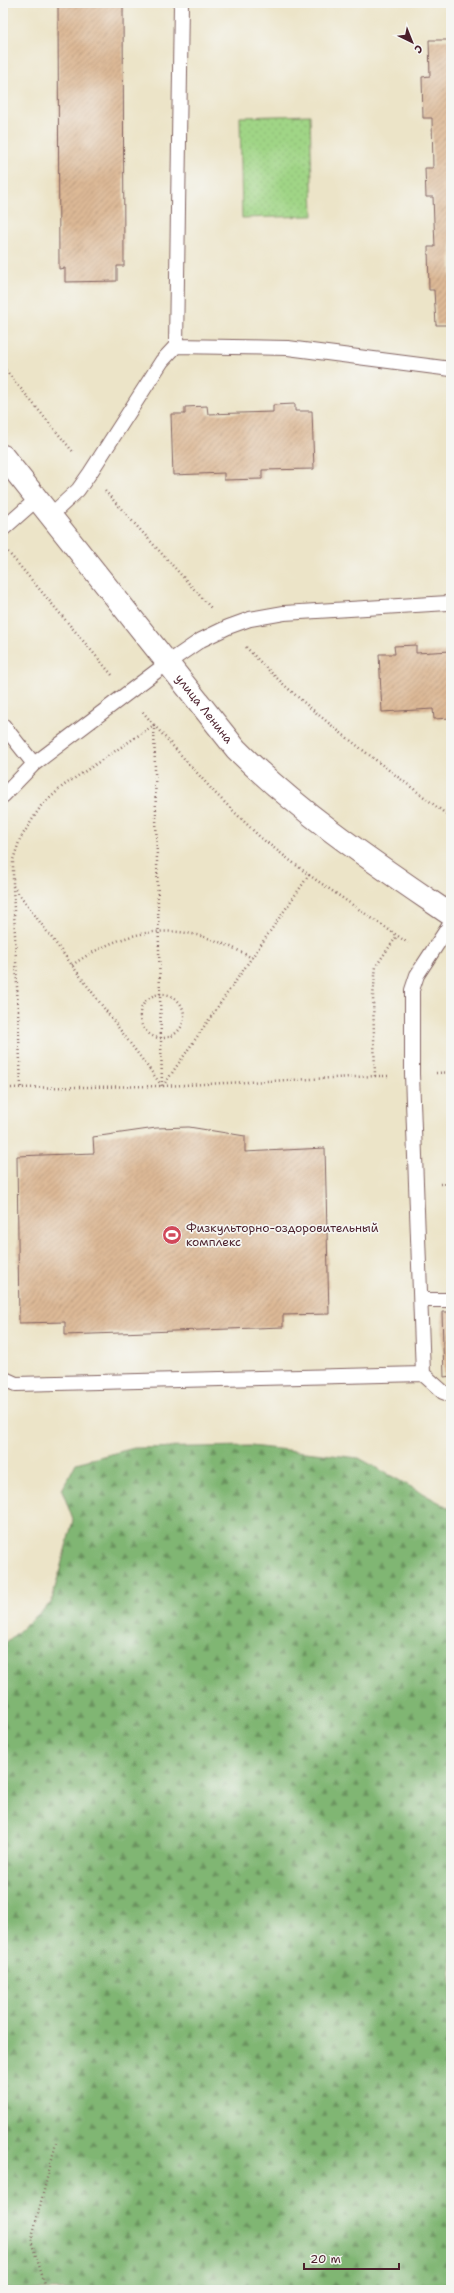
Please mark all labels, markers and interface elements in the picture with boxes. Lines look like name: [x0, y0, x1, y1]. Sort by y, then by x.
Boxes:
north arrow: [392, 22, 432, 62]
text: С: [411, 41, 426, 57]
street label: улица Ленина: [172, 671, 237, 747]
place label: Физкульторно-оздоровительный комплекс: [186, 1220, 379, 1250]
sports icon: Физкульторно-оздоровительный комплекс: [161, 1224, 183, 1246]
scale bar: [304, 2245, 399, 2271]
text: 20 m: [310, 2251, 341, 2267]

